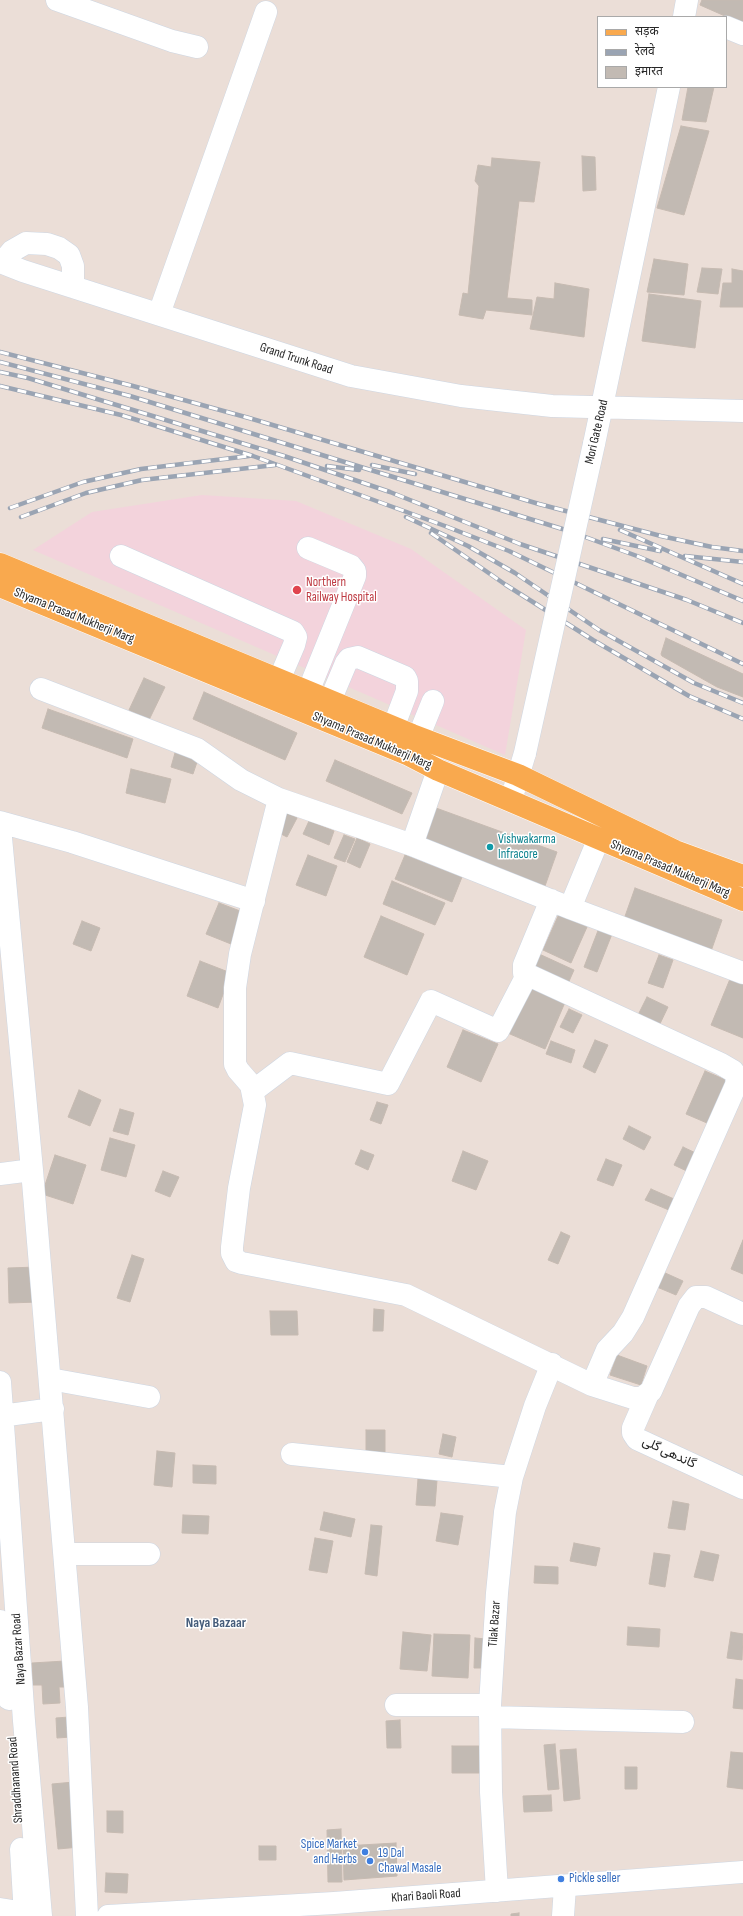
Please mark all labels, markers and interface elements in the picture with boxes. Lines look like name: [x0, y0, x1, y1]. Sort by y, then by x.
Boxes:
legend: [597, 16, 727, 88]
text: सड़क: [635, 24, 659, 39]
text: रेलवे: [635, 44, 655, 59]
text: इमारत: [635, 64, 663, 79]
street label: Grand Trunk Road: [258, 340, 334, 378]
street label: Mori Gate Road: [582, 398, 612, 466]
place label: Northern Railway Hospital: [306, 575, 377, 606]
marker: Northern Railway Hospital: [291, 584, 303, 596]
street label: Shyama Prasad Mukherji Marg: [12, 585, 136, 647]
street label: Shyama Prasad Mukherji Marg: [310, 709, 434, 773]
place label: Vishwakarma Infracore: [498, 832, 556, 863]
street label: Shyama Prasad Mukherji Marg: [608, 837, 732, 901]
marker: Vishwakarma Infracore: [485, 842, 495, 852]
street label: گاندھی گلی: [640, 1434, 698, 1472]
street label: Tilak Bazar: [486, 1600, 504, 1648]
street label: Naya Bazar Road: [9, 1613, 29, 1685]
district label: Naya Bazaar: [186, 1615, 246, 1631]
street label: Shraddhanand Road: [5, 1736, 27, 1824]
place label: Spice Market and Herbs: [301, 1837, 357, 1868]
place label: 19 Dal Chawal Masale: [378, 1846, 441, 1877]
marker: Spice Market and Herbs: [360, 1847, 370, 1857]
marker: 19 Dal Chawal Masale: [365, 1856, 375, 1866]
place label: Pickle seller: [569, 1871, 620, 1887]
marker: Pickle seller: [556, 1874, 566, 1884]
street label: Khari Baoli Road: [391, 1886, 461, 1906]

